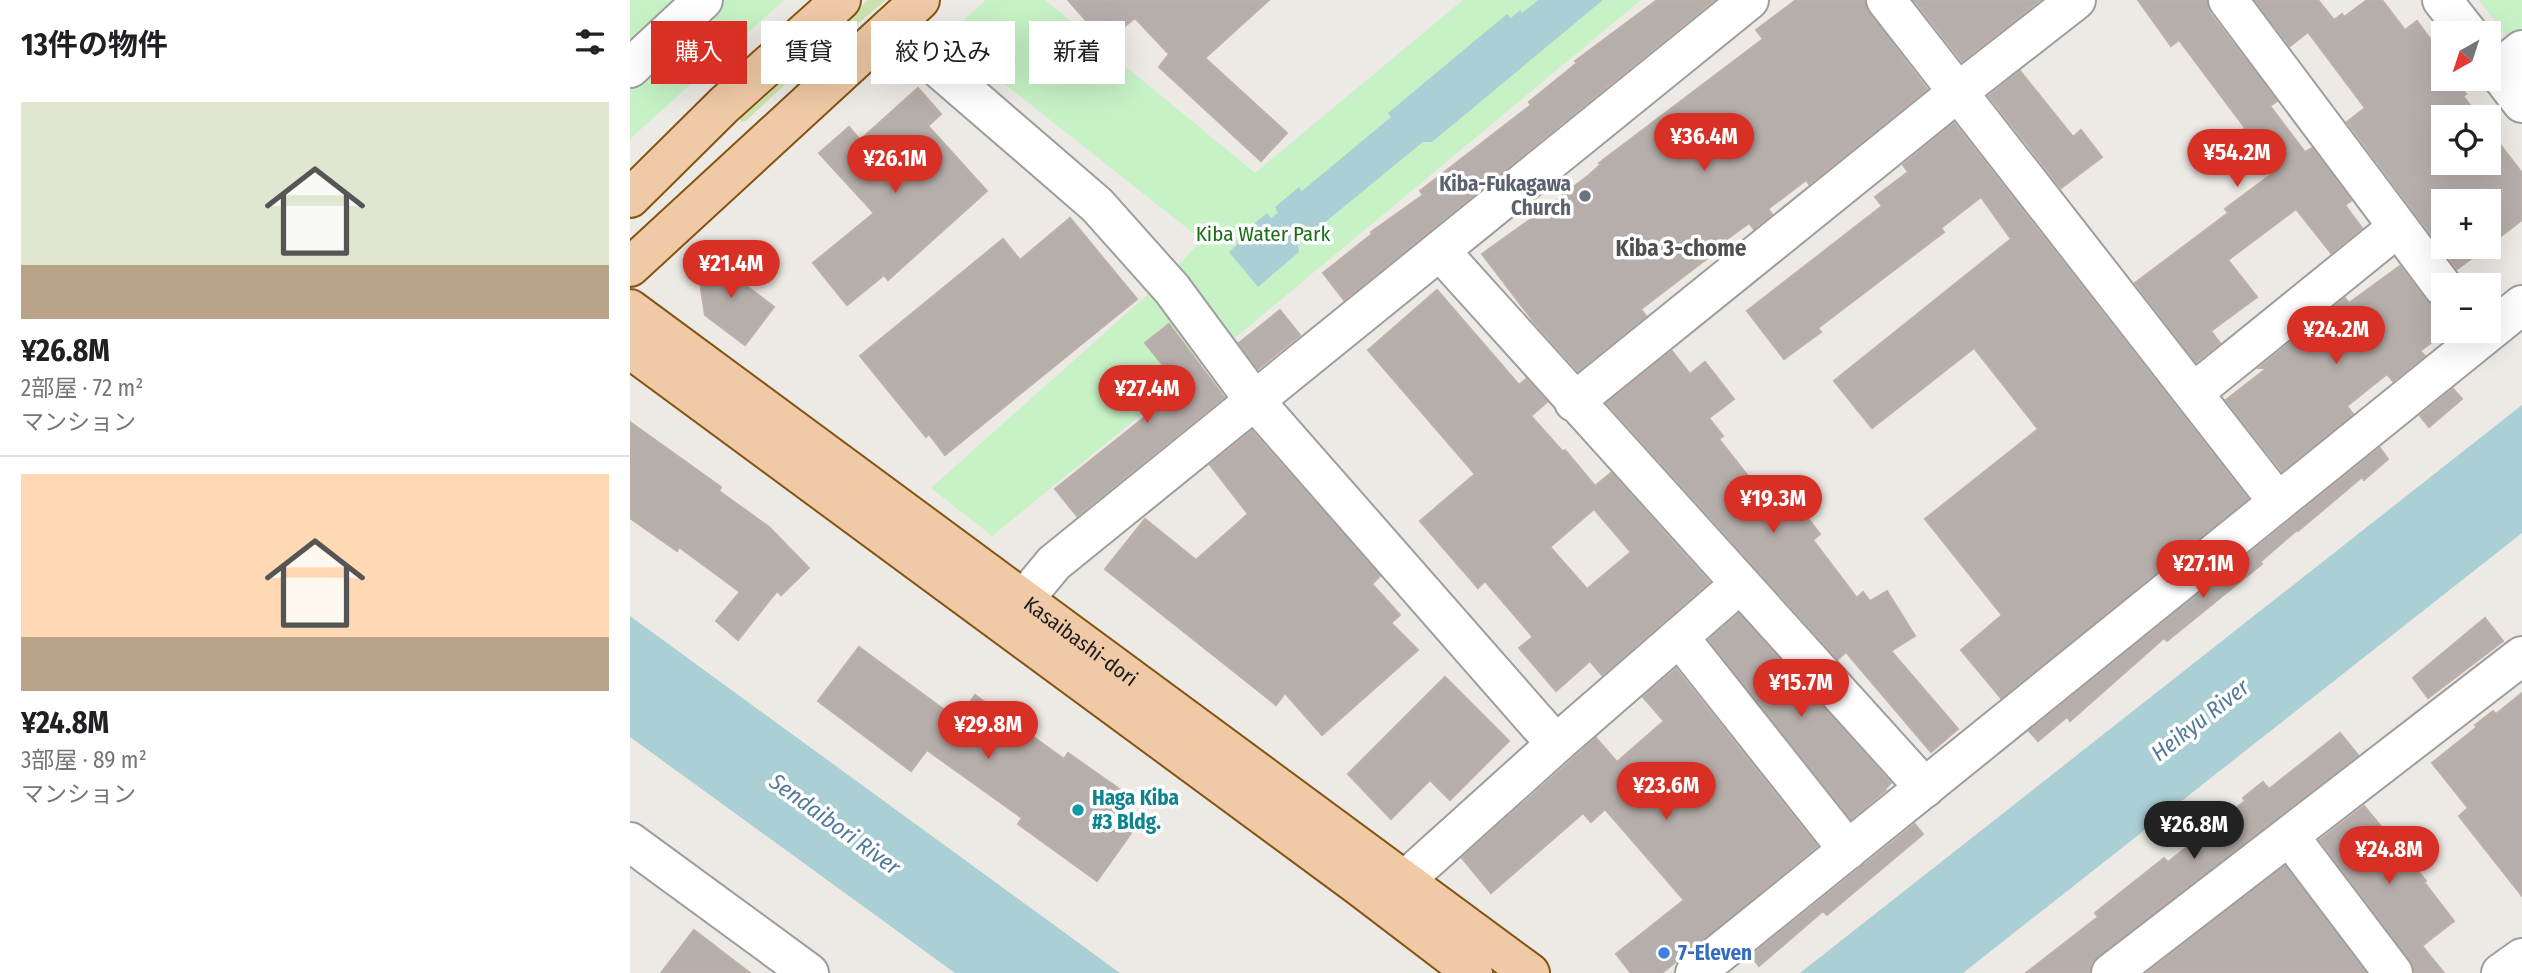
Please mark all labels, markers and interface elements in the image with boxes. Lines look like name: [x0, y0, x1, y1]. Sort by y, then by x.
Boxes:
chip: 購入: [651, 21, 747, 84]
chip: 賃貸: [761, 21, 857, 84]
chip: 絞り込み: [871, 21, 1015, 84]
chip: 新着: [1029, 21, 1125, 84]
north arrow: [2431, 21, 2501, 91]
map controls: [2431, 21, 2501, 343]
icon: filters: [571, 23, 609, 61]
text: 13件の物件: [21, 27, 168, 63]
button: locate: [2431, 105, 2501, 175]
pin: ¥36.4M: [1647, 114, 1761, 173]
text: ¥36.4M: [1670, 122, 1738, 150]
pin: ¥54.2M: [2180, 130, 2294, 189]
pin: ¥26.1M: [838, 136, 952, 195]
text: ¥54.2M: [2203, 138, 2271, 166]
text: ¥26.1M: [863, 144, 927, 172]
icon: home: [252, 148, 378, 274]
place label: Kiba-Fukagawa Church: [1439, 171, 1571, 221]
marker: Kiba-Fukagawa Church: [1577, 188, 1593, 204]
button: +: [2431, 189, 2501, 259]
park label: Kiba Water Park: [1196, 221, 1330, 247]
district label: Kiba 3-chome: [1616, 234, 1747, 262]
pin: ¥21.4M: [674, 240, 788, 300]
text: ¥21.4M: [699, 249, 763, 277]
button: −: [2431, 273, 2501, 343]
pin: ¥24.2M: [2279, 306, 2393, 366]
text: ¥24.2M: [2303, 315, 2369, 343]
text: ¥26.8M: [21, 333, 110, 369]
pin: ¥27.4M: [1090, 366, 1204, 425]
text: 2部屋 · 72 m²: [21, 374, 143, 402]
text: ¥27.4M: [1114, 374, 1180, 402]
text: マンション: [21, 408, 136, 436]
pin: ¥19.3M: [1716, 476, 1830, 535]
text: ¥19.3M: [1740, 484, 1806, 512]
icon: home: [252, 520, 378, 646]
pin: ¥27.1M: [2146, 540, 2260, 600]
text: ¥27.1M: [2172, 549, 2234, 577]
street label: Kasaibashi-dori: [1019, 591, 1143, 692]
pin: ¥15.7M: [1744, 660, 1858, 719]
text: ¥15.7M: [1769, 668, 1833, 696]
water label: Heikyu River: [2145, 672, 2255, 767]
pin: ¥29.8M: [931, 702, 1045, 761]
text: ¥24.8M: [21, 705, 109, 741]
text: ¥29.8M: [954, 710, 1022, 738]
text: 3部屋 · 89 m²: [21, 746, 147, 774]
pin: ¥23.6M: [1609, 762, 1723, 822]
water label: Sendaibori River: [763, 767, 907, 881]
text: ¥23.6M: [1633, 771, 1699, 799]
text: マンション: [21, 780, 136, 808]
place label: Haga Kiba #3 Bldg.: [1092, 785, 1179, 835]
marker: Haga Kiba #3 Bldg.: [1070, 802, 1086, 818]
pin: ¥26.8M: [2137, 802, 2251, 861]
text: ¥26.8M: [2160, 810, 2228, 838]
pin: ¥24.8M: [2332, 826, 2446, 886]
text: ¥24.8M: [2355, 835, 2423, 863]
place label: 7-Eleven: [1678, 940, 1752, 966]
marker: 7-Eleven: [1656, 945, 1672, 961]

